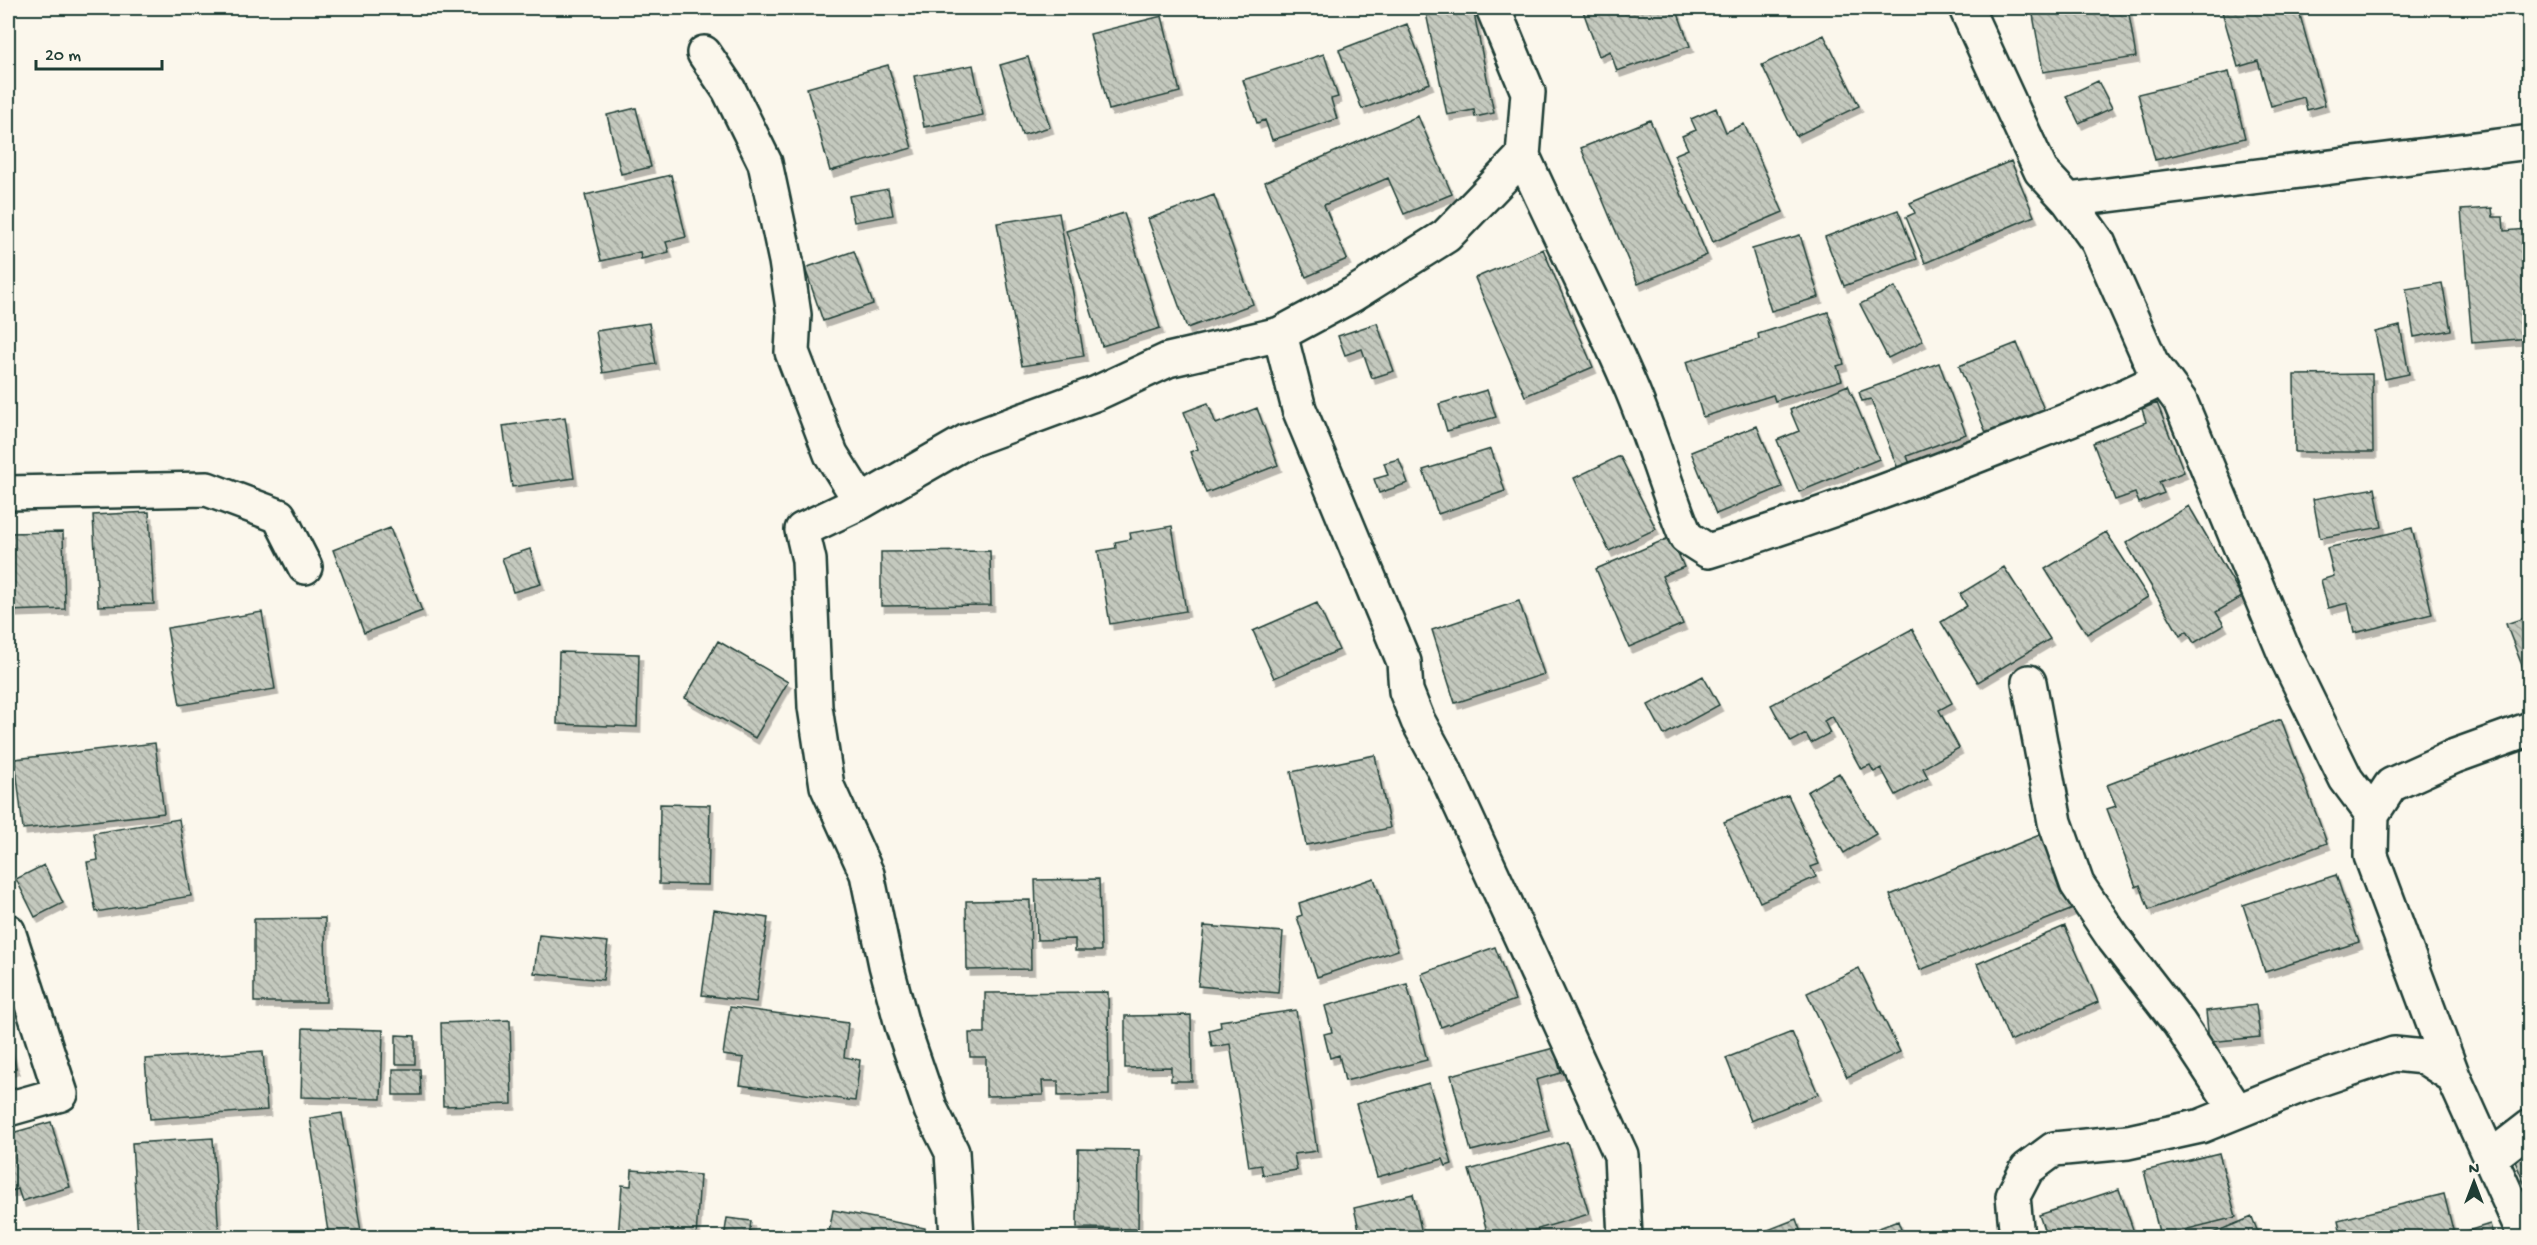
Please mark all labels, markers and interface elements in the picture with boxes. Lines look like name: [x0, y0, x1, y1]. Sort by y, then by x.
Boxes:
scale bar: [36, 33, 162, 71]
text: 20 m: [45, 46, 81, 67]
north arrow: [2444, 1152, 2504, 1212]
text: N: [2469, 1161, 2480, 1180]

